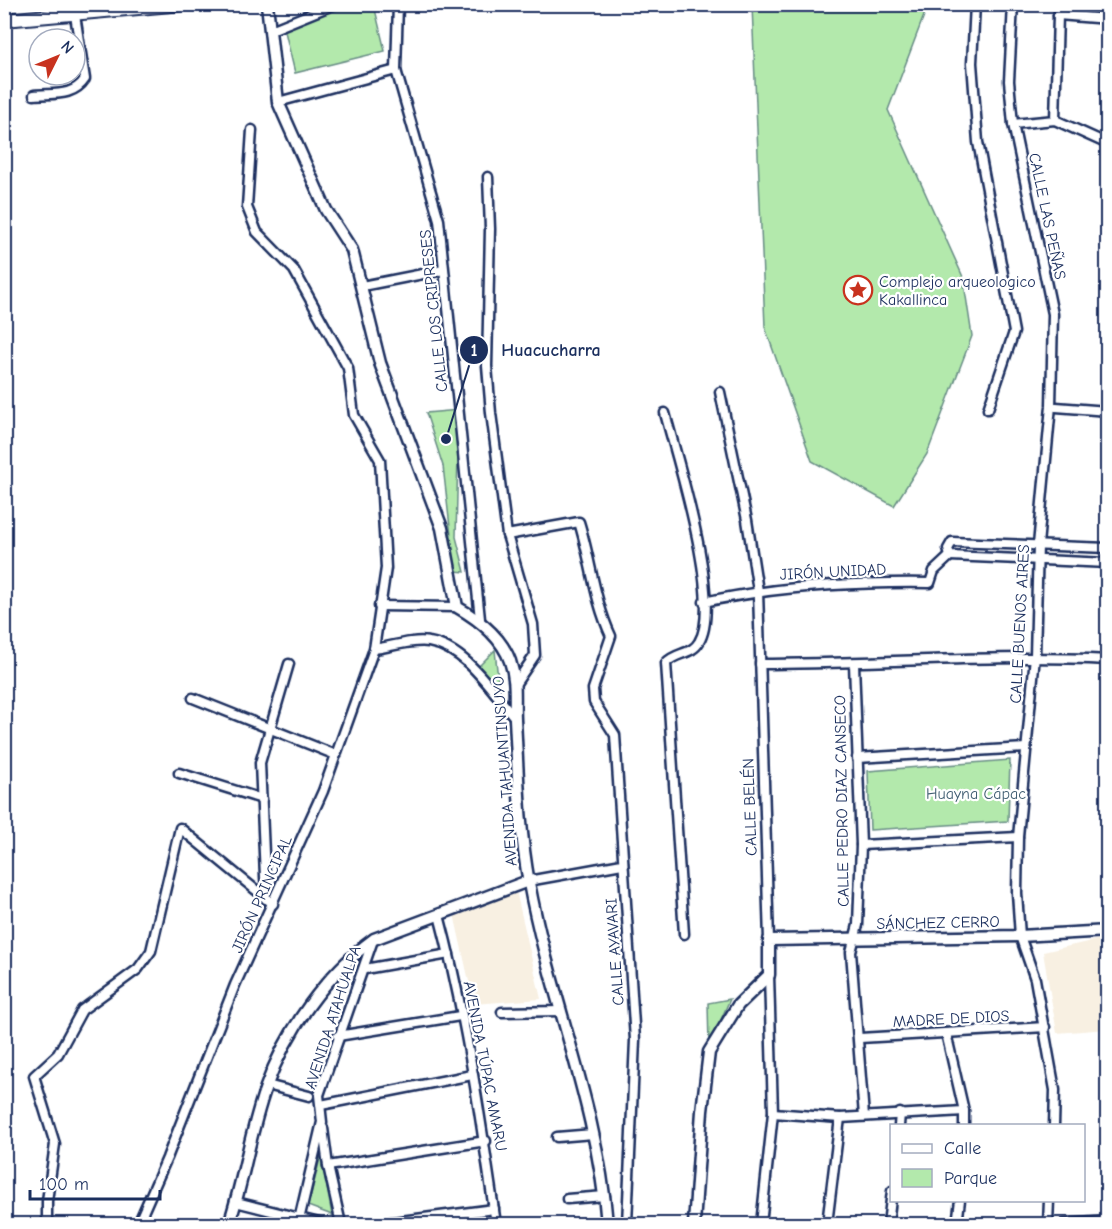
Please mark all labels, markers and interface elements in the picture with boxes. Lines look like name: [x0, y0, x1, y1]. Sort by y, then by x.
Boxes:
north arrow: [27, 27, 87, 87]
text: N: [57, 37, 77, 57]
street label: CALLE LAS PEÑAS: [1025, 151, 1069, 281]
street label: CALLE LOS CRIPRESES: [416, 229, 451, 393]
place label: Complejo arqueologico Kakallinca: [879, 273, 1036, 309]
place icon: Complejo arqueologico Kakallinca: [842, 274, 874, 306]
callout: Huacucharra: [459, 332, 612, 368]
text: 1: [470, 340, 478, 361]
text: Huacucharra: [501, 340, 601, 361]
street label: CALLE BUENOS AIRES: [1007, 544, 1033, 704]
street label: JIRÓN UNIDAD: [779, 559, 887, 584]
street label: AVENIDA TAHUANTINSUYO: [489, 675, 521, 867]
street label: CALLE PEDRO DIAZ CANSECO: [831, 695, 853, 907]
street label: CALLE BELÉN: [738, 758, 761, 856]
park label: Huayna Cápac: [926, 785, 1026, 803]
street label: JIRÓN PRINCIPAL: [227, 833, 296, 956]
street label: CALLE AYAVARI: [602, 898, 628, 1006]
street label: SÁNCHEZ CERRO: [876, 912, 1000, 933]
street label: AVENIDA ATAHUALPA: [301, 943, 365, 1091]
street label: AVENIDA TÚPAC AMARU: [460, 979, 511, 1153]
street label: MADRE DE DIOS: [892, 1007, 1010, 1031]
legend: [890, 1124, 1085, 1202]
text: Calle: [944, 1138, 981, 1159]
scale bar: [30, 1163, 160, 1201]
text: Parque: [944, 1168, 997, 1189]
text: 100 m: [39, 1174, 89, 1195]

